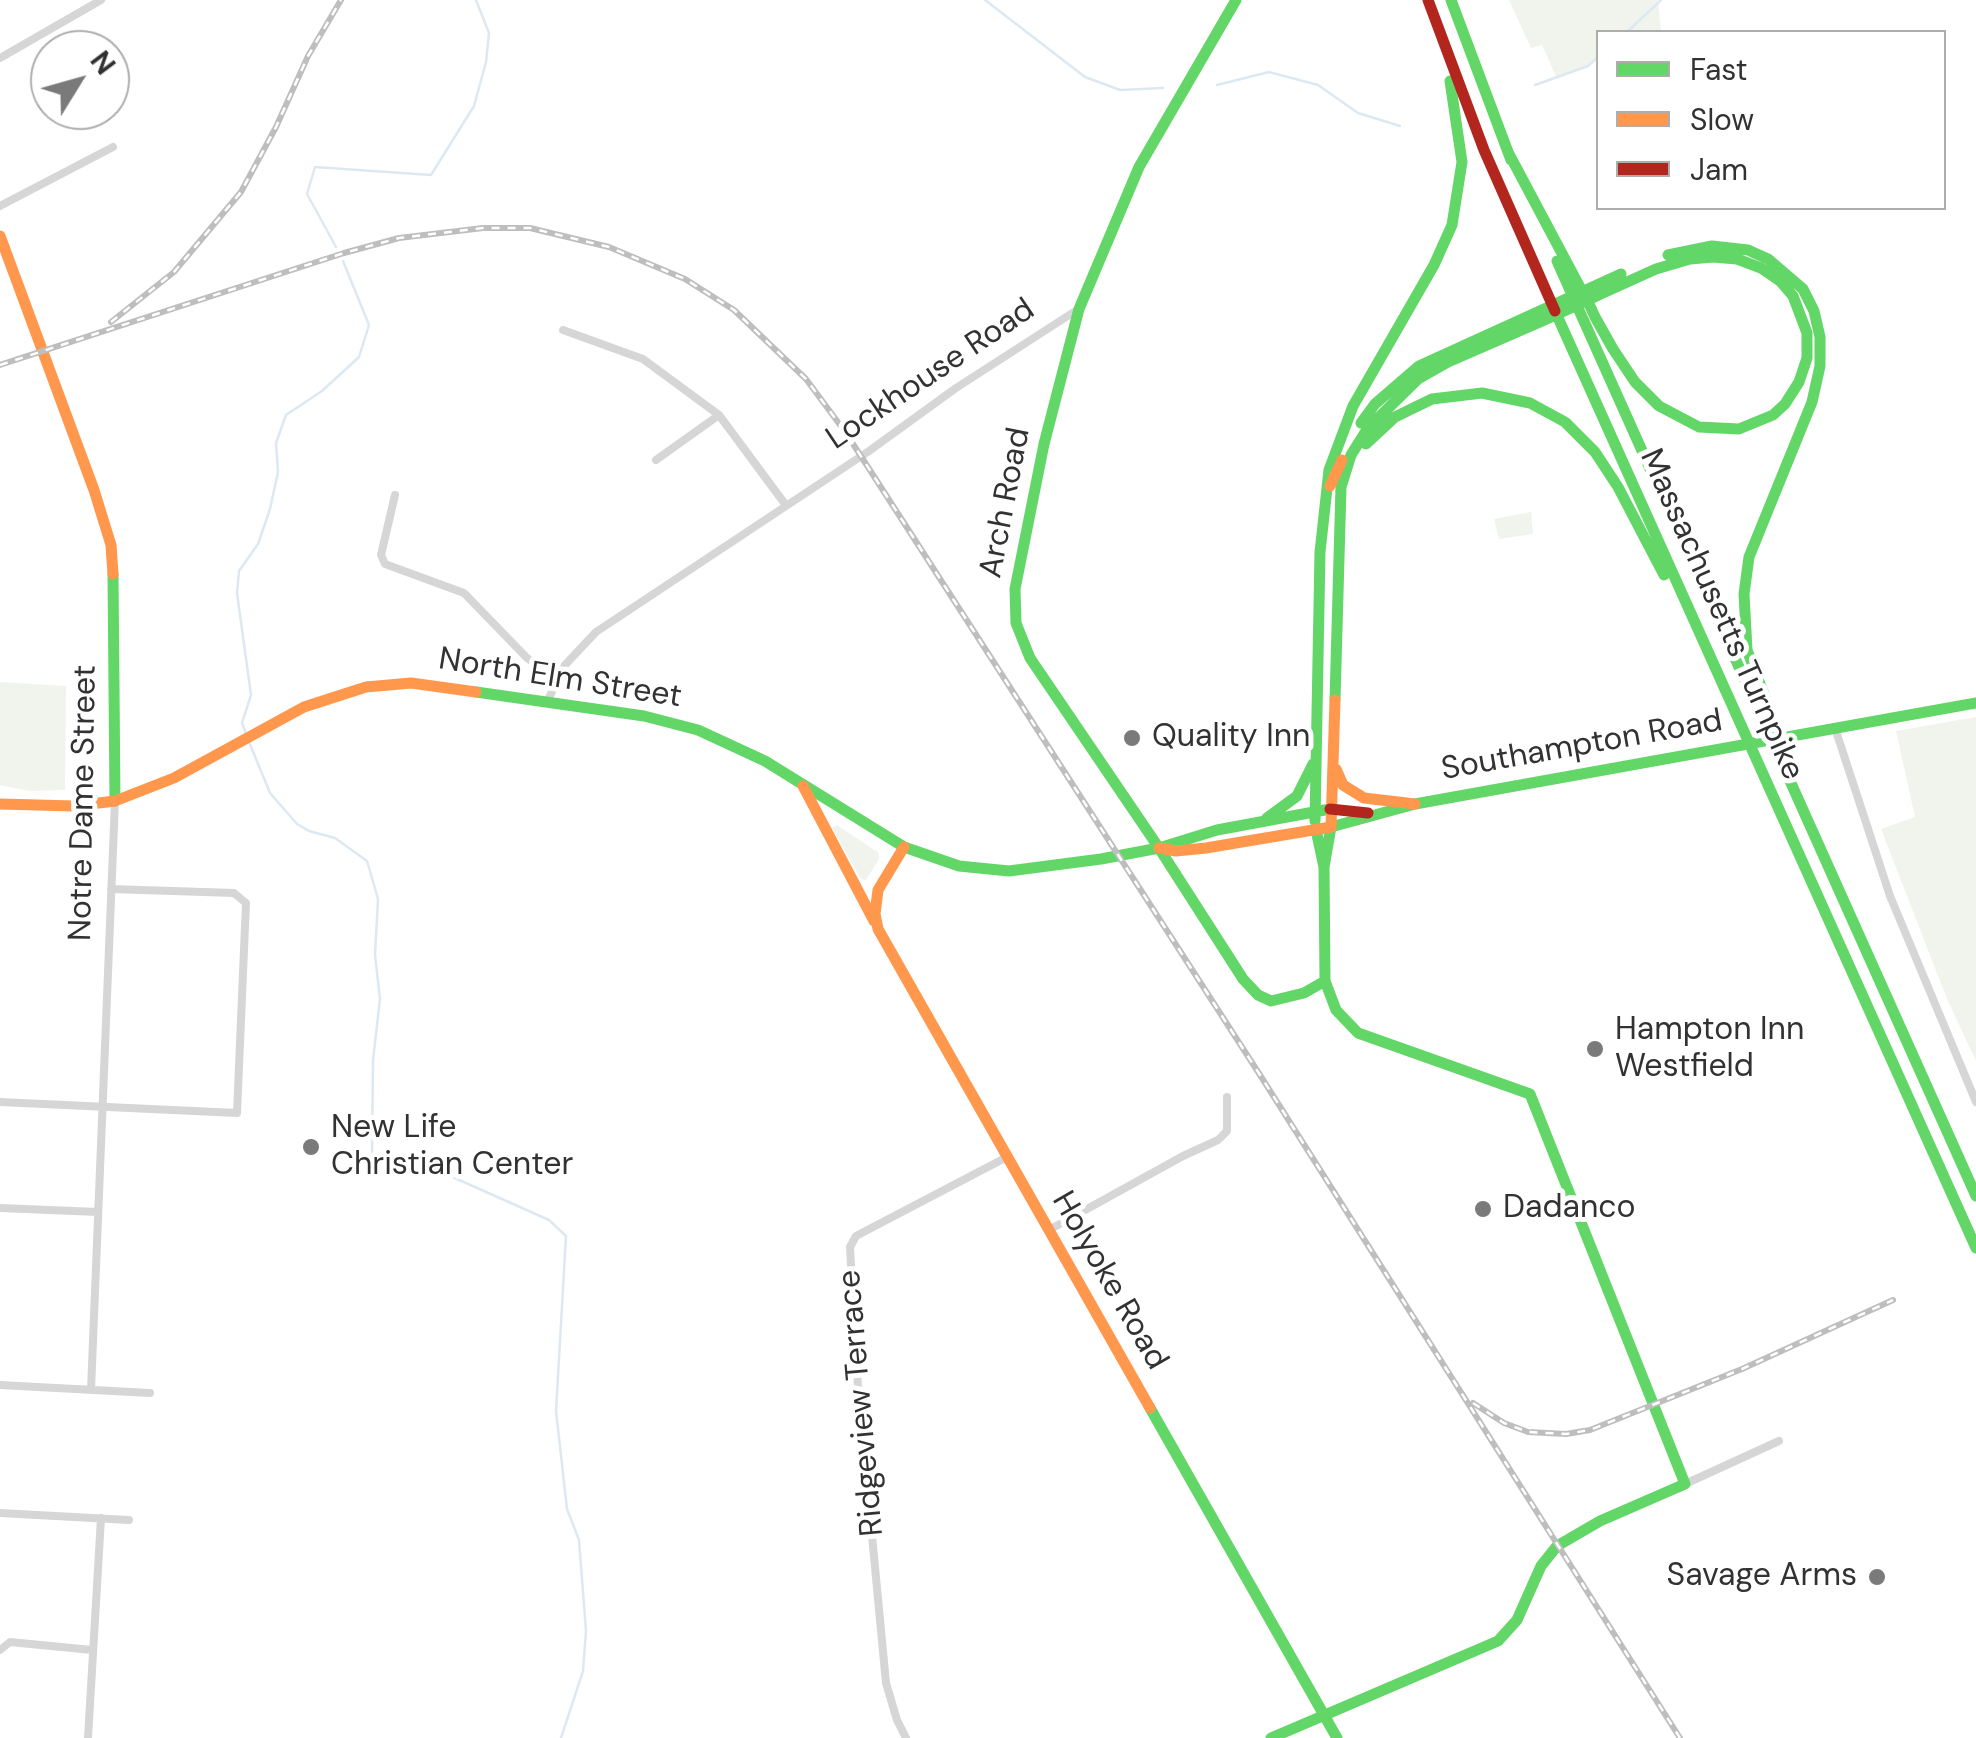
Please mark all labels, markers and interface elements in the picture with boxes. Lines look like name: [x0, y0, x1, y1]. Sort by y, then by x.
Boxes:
north arrow: [30, 30, 130, 130]
legend: [1596, 30, 1946, 210]
text: N: [82, 44, 124, 82]
text: Fast: [1690, 50, 1748, 89]
text: Slow: [1690, 100, 1754, 139]
text: Jam: [1690, 150, 1748, 189]
street label: Lockhouse Road: [820, 291, 1042, 459]
street label: Arch Road: [973, 425, 1039, 581]
street label: Massachusetts Turnpike: [1631, 444, 1811, 786]
street label: North Elm Street: [436, 641, 684, 717]
street label: Notre Dame Street: [62, 665, 106, 941]
street label: Southampton Road: [1439, 702, 1725, 790]
place label: Quality Inn: [1152, 719, 1310, 757]
marker: Quality Inn: [1121, 727, 1143, 749]
place label: Hampton Inn Westfield: [1615, 1012, 1804, 1087]
marker: Hampton Inn Westfield: [1584, 1038, 1606, 1060]
place label: New Life Christian Center: [331, 1110, 573, 1185]
marker: New Life Christian Center: [300, 1136, 322, 1158]
street label: Holyoke Road: [1043, 1185, 1175, 1377]
place label: Dadanco: [1503, 1190, 1636, 1228]
marker: Dadanco: [1472, 1198, 1494, 1220]
street label: Ridgeview Terrace: [831, 1268, 893, 1538]
place label: Savage Arms: [1667, 1558, 1857, 1596]
marker: Savage Arms: [1866, 1566, 1888, 1588]

